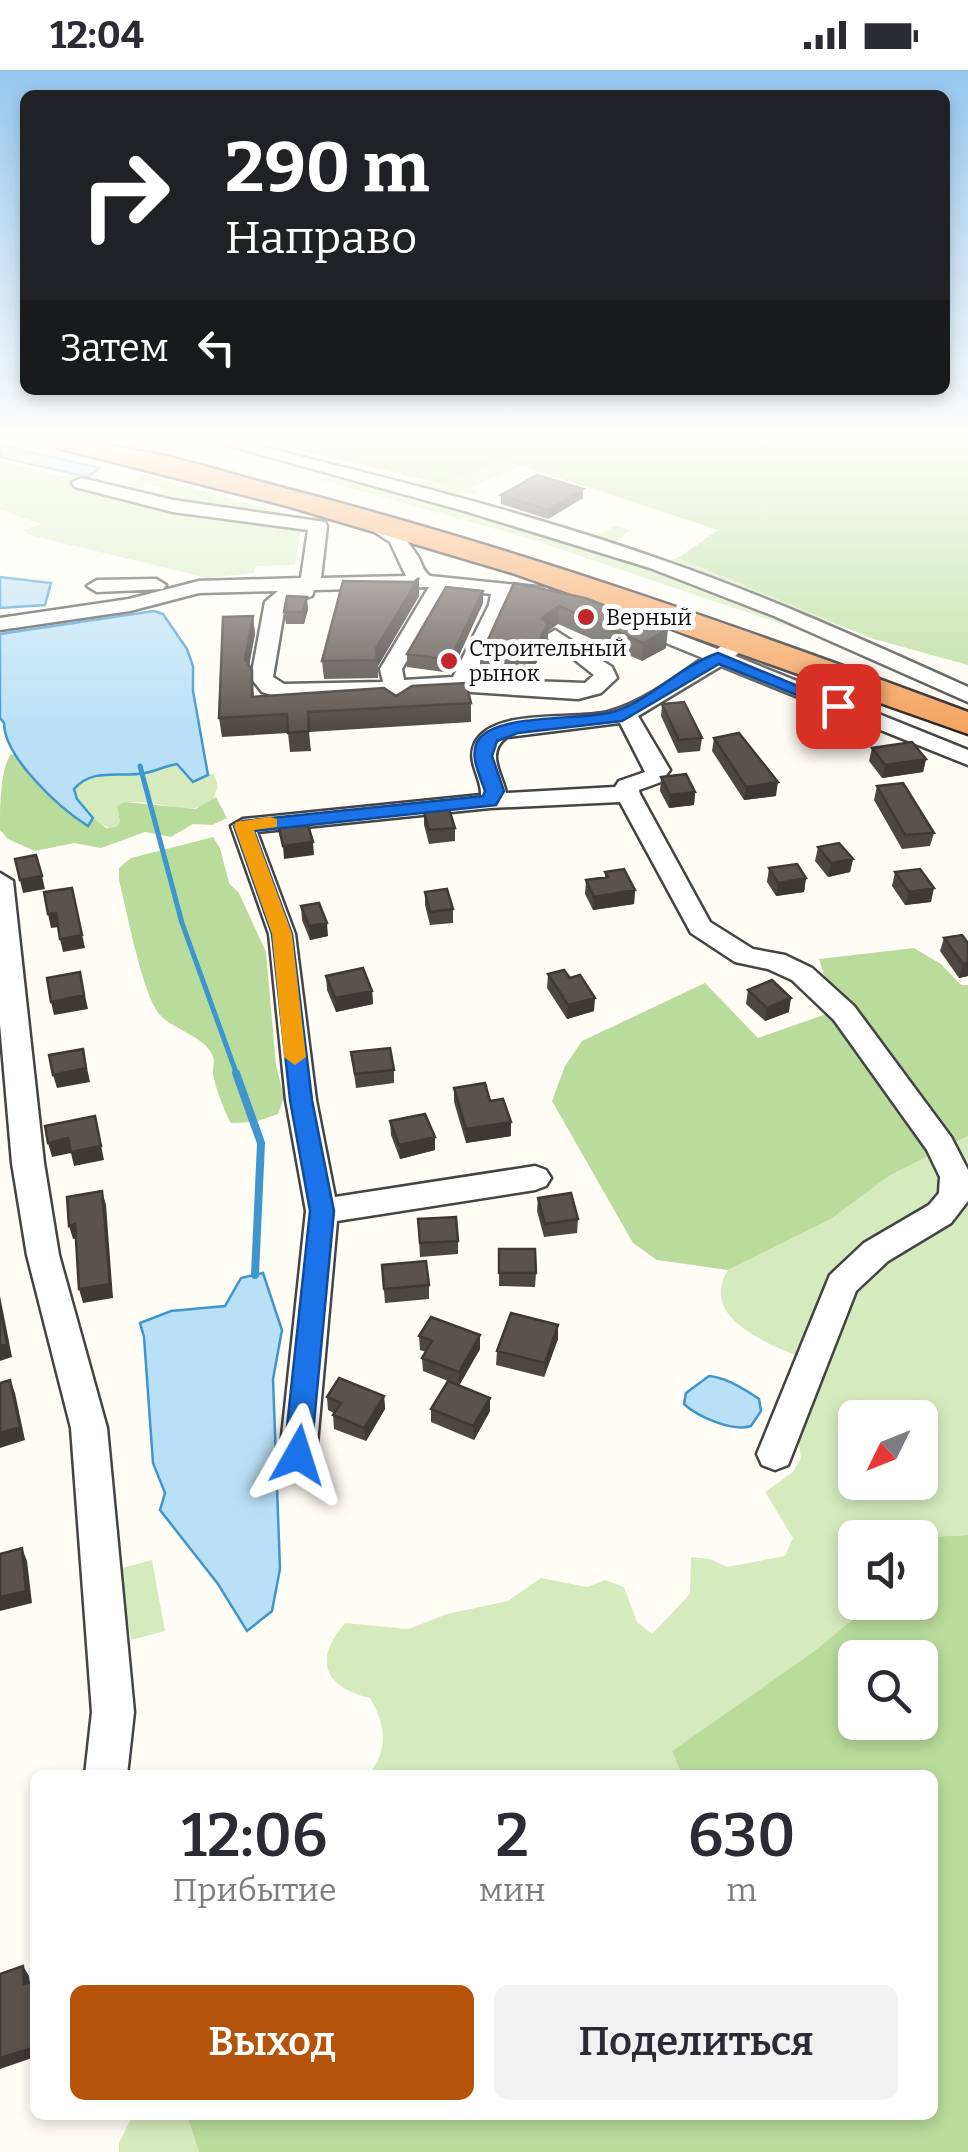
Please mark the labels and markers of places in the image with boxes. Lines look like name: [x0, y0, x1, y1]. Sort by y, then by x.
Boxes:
place label: Верный: [606, 604, 692, 631]
marker: Верный: [575, 606, 597, 628]
place label: Строительный рынок: [469, 635, 627, 687]
marker: Строительный рынок: [438, 650, 460, 672]
pin: [796, 664, 881, 749]

